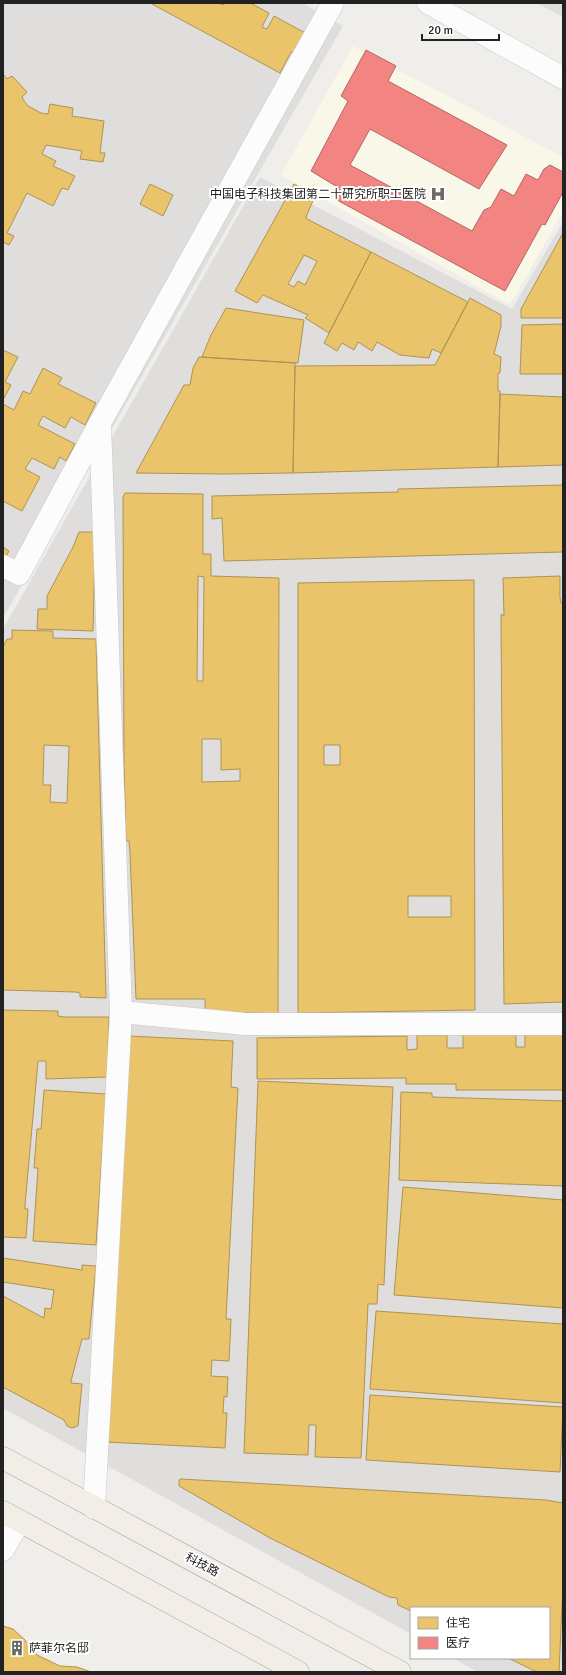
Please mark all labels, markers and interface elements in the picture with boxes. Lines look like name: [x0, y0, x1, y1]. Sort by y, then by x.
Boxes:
scale bar: [422, 16, 499, 42]
text: 20 m: [428, 23, 453, 38]
hospital icon: 中国电子科技集团第二十研究所职工医院: [429, 185, 447, 203]
place label: 中国电子科技集团第二十研究所职工医院: [210, 187, 426, 202]
street label: 科技路: [183, 1550, 221, 1580]
legend: [410, 1607, 550, 1659]
text: 住宅: [446, 1616, 470, 1631]
text: 医疗: [446, 1636, 470, 1651]
building icon: 萨菲尔名邸: [8, 1639, 26, 1657]
place label: 萨菲尔名邸: [29, 1641, 89, 1656]

